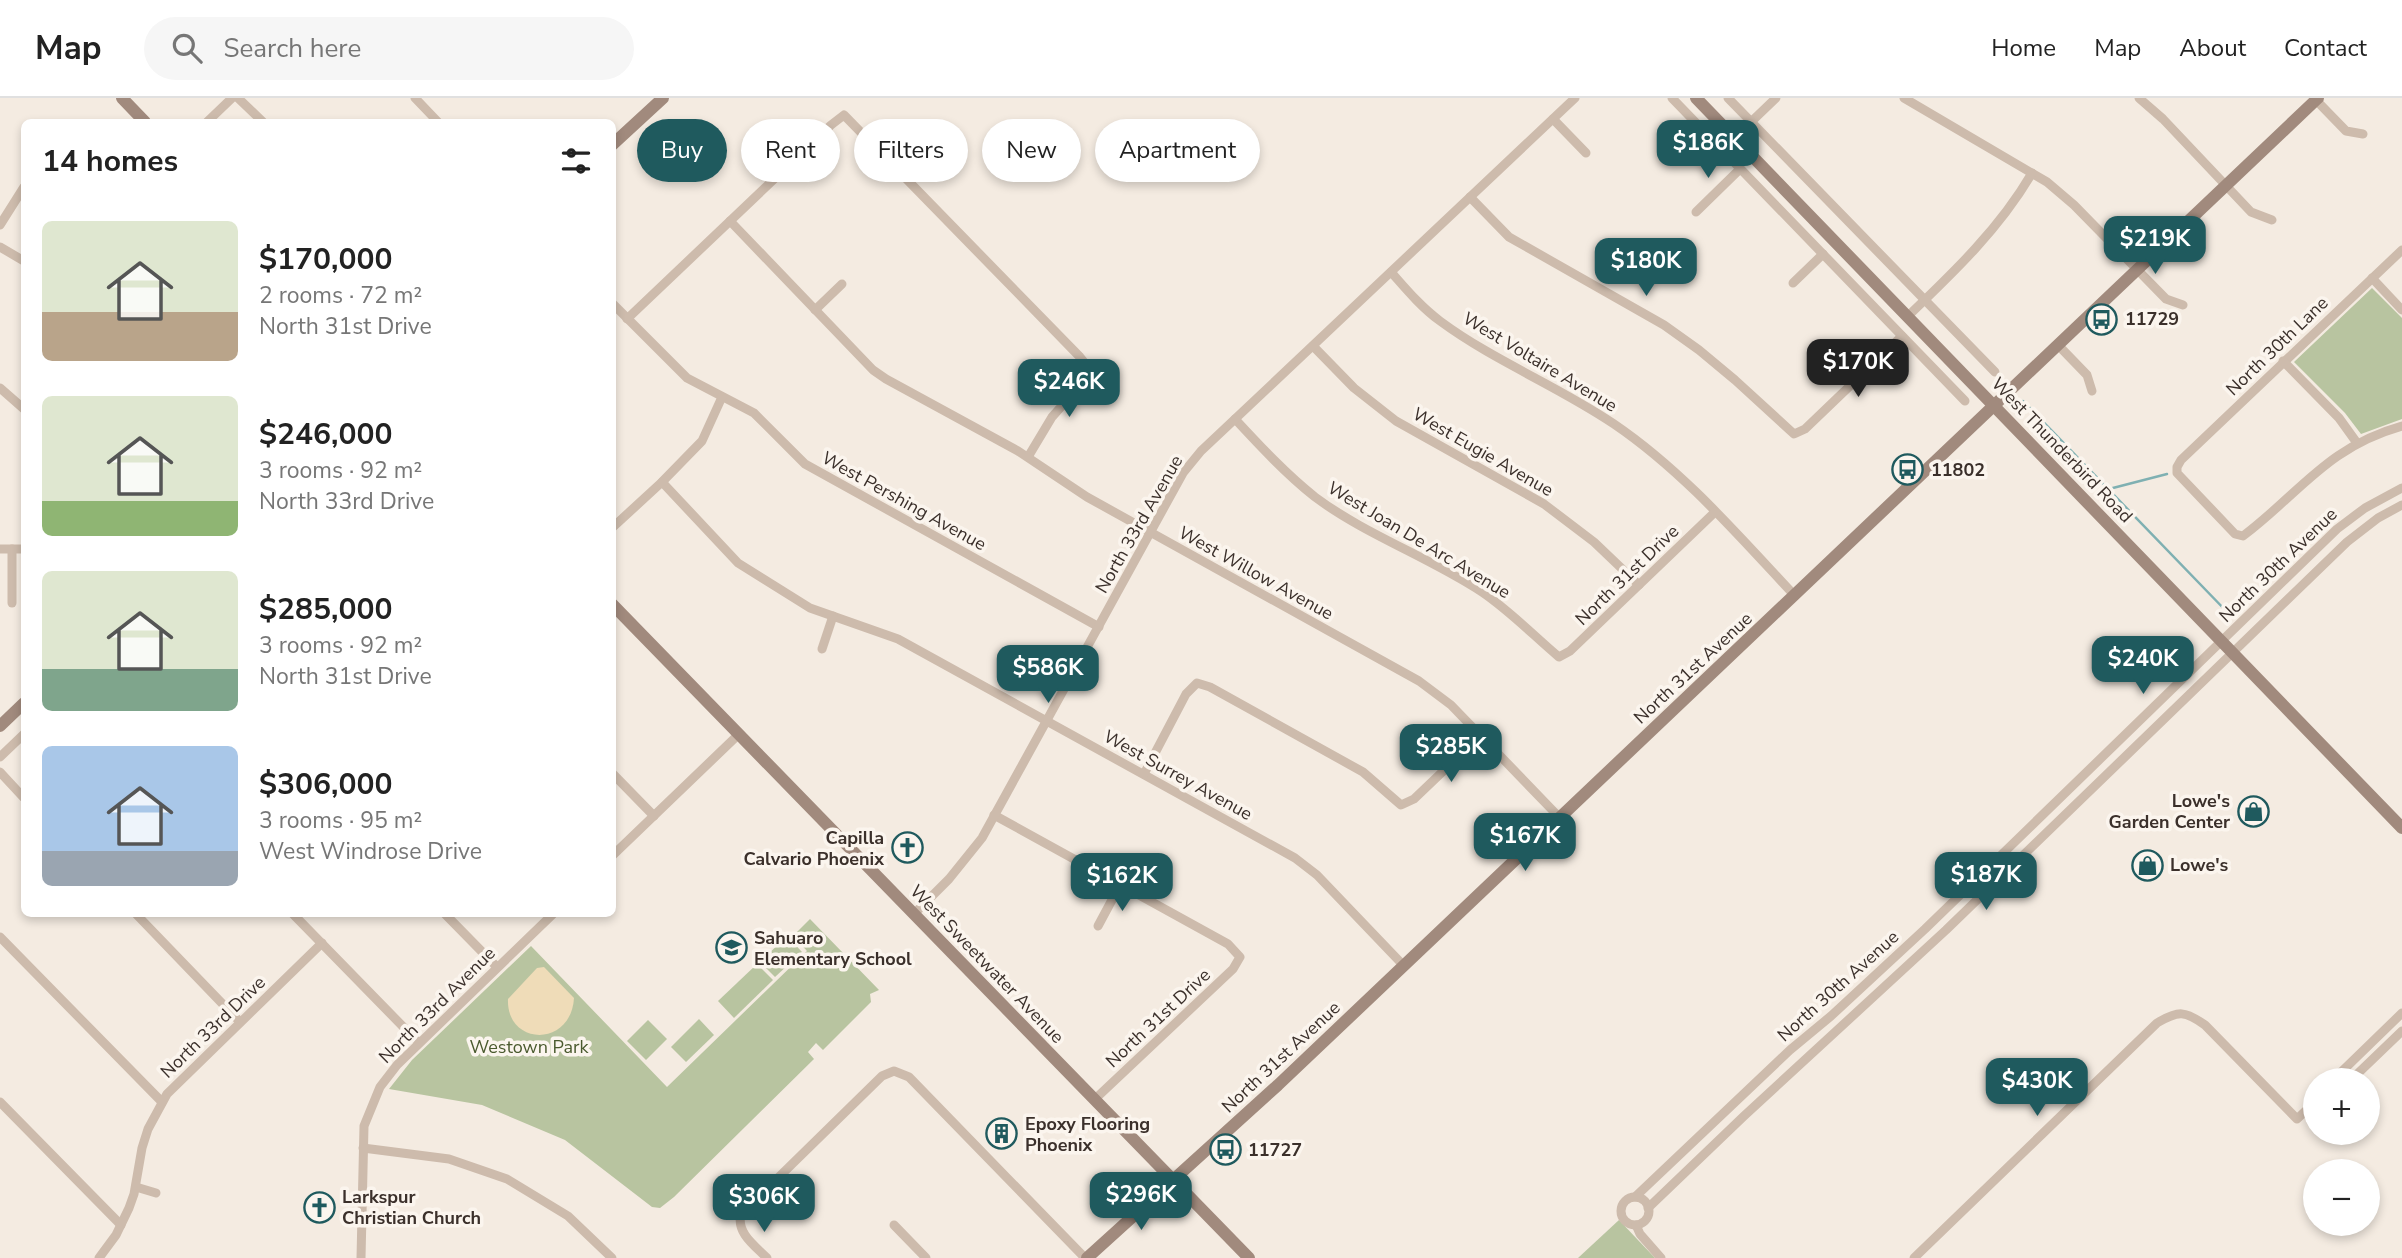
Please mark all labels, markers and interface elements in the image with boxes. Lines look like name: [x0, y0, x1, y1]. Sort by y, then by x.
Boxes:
search box: [144, 17, 634, 80]
text: Map: [35, 26, 102, 71]
icon: search: [168, 29, 206, 67]
text: Search here: [224, 31, 361, 66]
text: Home: [1991, 32, 2056, 64]
text: Map: [2094, 32, 2141, 64]
text: About: [2179, 32, 2246, 64]
text: Contact: [2284, 32, 2367, 64]
chip: Buy: [637, 119, 727, 182]
chip: Rent: [741, 119, 840, 182]
chip: Filters: [854, 119, 968, 182]
chip: New: [982, 119, 1081, 182]
chip: Apartment: [1095, 119, 1260, 182]
pin: $186K: [1659, 120, 1757, 180]
text: $186K: [1673, 127, 1743, 158]
text: 14 homes: [42, 141, 178, 182]
icon: filters: [557, 142, 595, 180]
pin: $219K: [2106, 216, 2204, 276]
text: $219K: [2120, 223, 2190, 254]
pin: $180K: [1597, 238, 1695, 298]
text: $170,000: [259, 239, 392, 280]
text: $180K: [1611, 245, 1681, 276]
icon: home: [98, 249, 182, 333]
text: 2 rooms · 72 m²: [259, 280, 422, 311]
street label: North 30th Lane: [2221, 291, 2333, 401]
bus stop icon: 11729: [2085, 302, 2119, 336]
street label: West Voltaire Avenue: [1458, 306, 1622, 418]
place label: 11729: [2125, 307, 2179, 331]
text: North 31st Drive: [259, 311, 432, 342]
pin: $170K: [1809, 340, 1907, 399]
text: $170K: [1823, 346, 1893, 377]
pin: $246K: [1020, 360, 1118, 419]
text: $246K: [1034, 366, 1104, 397]
street label: West Thunderbird Road: [1986, 372, 2138, 528]
street label: West Eugie Avenue: [1408, 402, 1558, 502]
text: $246,000: [259, 414, 392, 455]
icon: home: [98, 424, 182, 508]
street label: West Pershing Avenue: [818, 446, 990, 556]
street label: North 33rd Avenue: [1090, 451, 1188, 597]
bus stop icon: 11802: [1891, 453, 1925, 487]
text: 3 rooms · 92 m²: [259, 455, 422, 486]
place label: 11802: [1931, 458, 1985, 482]
street label: West Joan De Arc Avenue: [1323, 476, 1515, 604]
text: North 33rd Drive: [259, 486, 434, 517]
street label: North 30th Avenue: [2214, 502, 2342, 628]
street label: North 31st Drive: [1570, 519, 1684, 631]
street label: West Willow Avenue: [1174, 520, 1338, 626]
text: $285,000: [259, 589, 392, 630]
icon: home: [98, 599, 182, 683]
street label: North 31st Avenue: [1629, 607, 1757, 729]
text: 3 rooms · 92 m²: [259, 630, 422, 661]
pin: $240K: [2094, 636, 2192, 696]
text: $240K: [2108, 643, 2178, 674]
pin: $586K: [999, 646, 1097, 705]
text: $586K: [1013, 652, 1083, 683]
text: North 31st Drive: [259, 661, 432, 692]
street label: West Surrey Avenue: [1099, 724, 1257, 826]
pin: $285K: [1402, 724, 1500, 784]
text: $285K: [1416, 731, 1486, 762]
text: $306,000: [259, 764, 392, 805]
icon: home: [98, 774, 182, 858]
place label: Lowe's Garden Center: [2109, 789, 2230, 834]
shop icon: Lowe's Garden Center: [2236, 794, 2270, 828]
text: 3 rooms · 95 m²: [259, 805, 422, 836]
pin: $167K: [1476, 814, 1574, 873]
text: $167K: [1490, 820, 1560, 851]
place label: Capilla Calvario Phoenix: [743, 826, 884, 871]
church icon: Capilla Calvario Phoenix: [890, 831, 924, 865]
text: West Windrose Drive: [259, 836, 482, 867]
shop icon: Lowe's: [2130, 848, 2164, 882]
pin: $187K: [1937, 852, 2035, 912]
place label: Lowe's: [2170, 853, 2228, 877]
pin: $162K: [1073, 854, 1171, 913]
text: $187K: [1951, 859, 2021, 890]
text: $162K: [1087, 860, 1157, 891]
street label: West Sweetwater Avenue: [905, 879, 1069, 1049]
street label: North 30th Avenue: [1772, 925, 1904, 1047]
place label: Sahuaro Elementary School: [754, 926, 912, 971]
school or university icon: Sahuaro Elementary School: [714, 931, 748, 965]
street label: North 33rd Avenue: [373, 941, 501, 1069]
street label: North 31st Drive: [1100, 963, 1216, 1073]
street label: North 33rd Drive: [155, 971, 271, 1083]
street label: North 31st Avenue: [1217, 996, 1345, 1118]
park label: Westown Park: [470, 1035, 589, 1059]
pin: $430K: [1988, 1058, 2086, 1118]
text: $430K: [2002, 1065, 2072, 1096]
map controls: [2303, 1068, 2380, 1236]
button: +: [2303, 1068, 2380, 1145]
place label: Epoxy Flooring Phoenix: [1025, 1112, 1150, 1157]
building icon: Epoxy Flooring Phoenix: [985, 1117, 1019, 1151]
bus stop icon: 11727: [1208, 1133, 1242, 1167]
place label: 11727: [1248, 1138, 1302, 1162]
button: −: [2303, 1159, 2380, 1236]
pin: $296K: [1092, 1172, 1190, 1232]
pin: $306K: [715, 1174, 813, 1234]
text: $296K: [1106, 1179, 1176, 1210]
text: $306K: [729, 1181, 799, 1212]
place label: Larkspur Christian Church: [342, 1185, 481, 1230]
church icon: Larkspur Christian Church: [302, 1190, 336, 1224]

